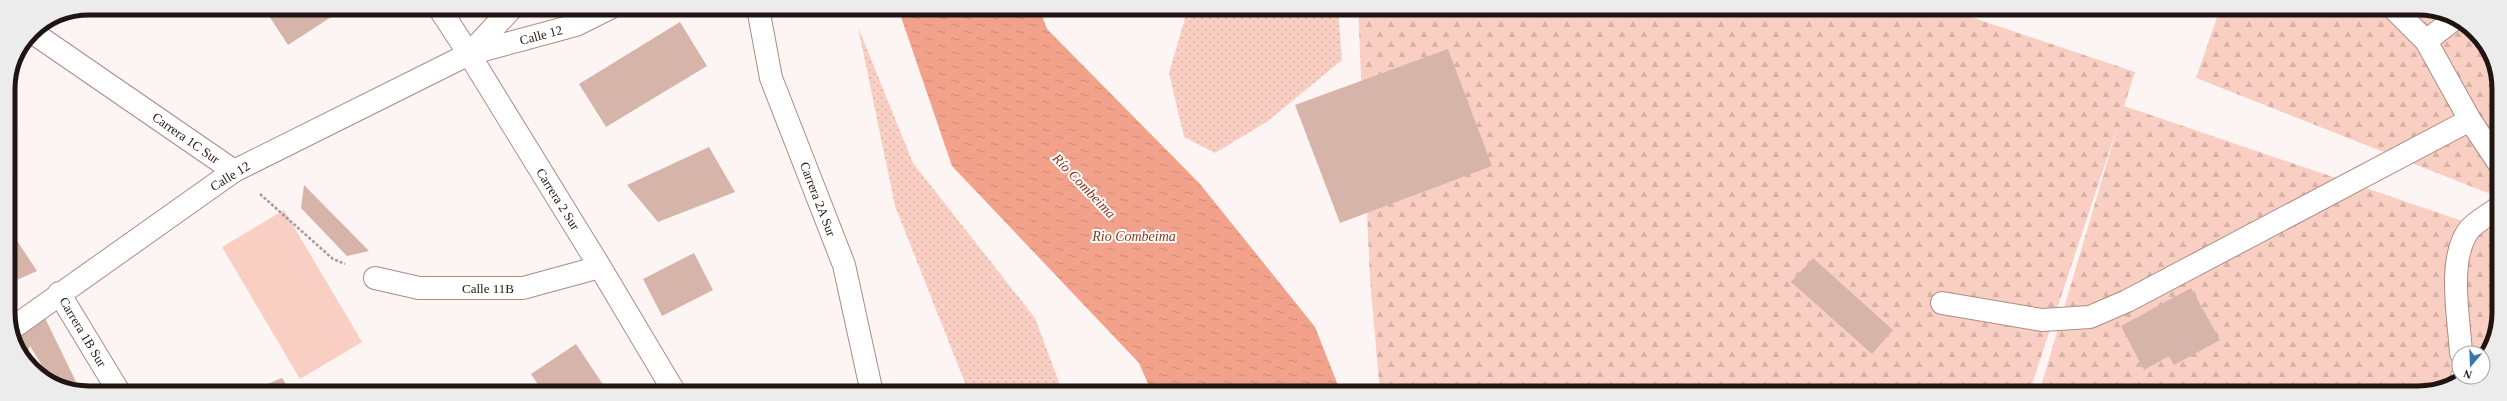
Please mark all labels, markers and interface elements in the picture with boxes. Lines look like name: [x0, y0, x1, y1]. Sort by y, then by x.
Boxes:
street label: Calle 12: [518, 22, 564, 48]
street label: Carrera 1C Sur: [149, 109, 223, 167]
water label: Río Combeima: [1049, 150, 1118, 221]
street label: Calle 12: [208, 158, 252, 194]
street label: Carrera 2A Sur: [797, 160, 839, 239]
street label: Carrera 2 Sur: [533, 165, 583, 233]
water label: Rio Combeima: [1091, 229, 1176, 244]
street label: Calle 11B: [462, 281, 514, 296]
street label: Carrera 1B Sur: [56, 294, 110, 370]
north arrow: [2451, 345, 2491, 385]
text: N: [2462, 367, 2473, 381]

